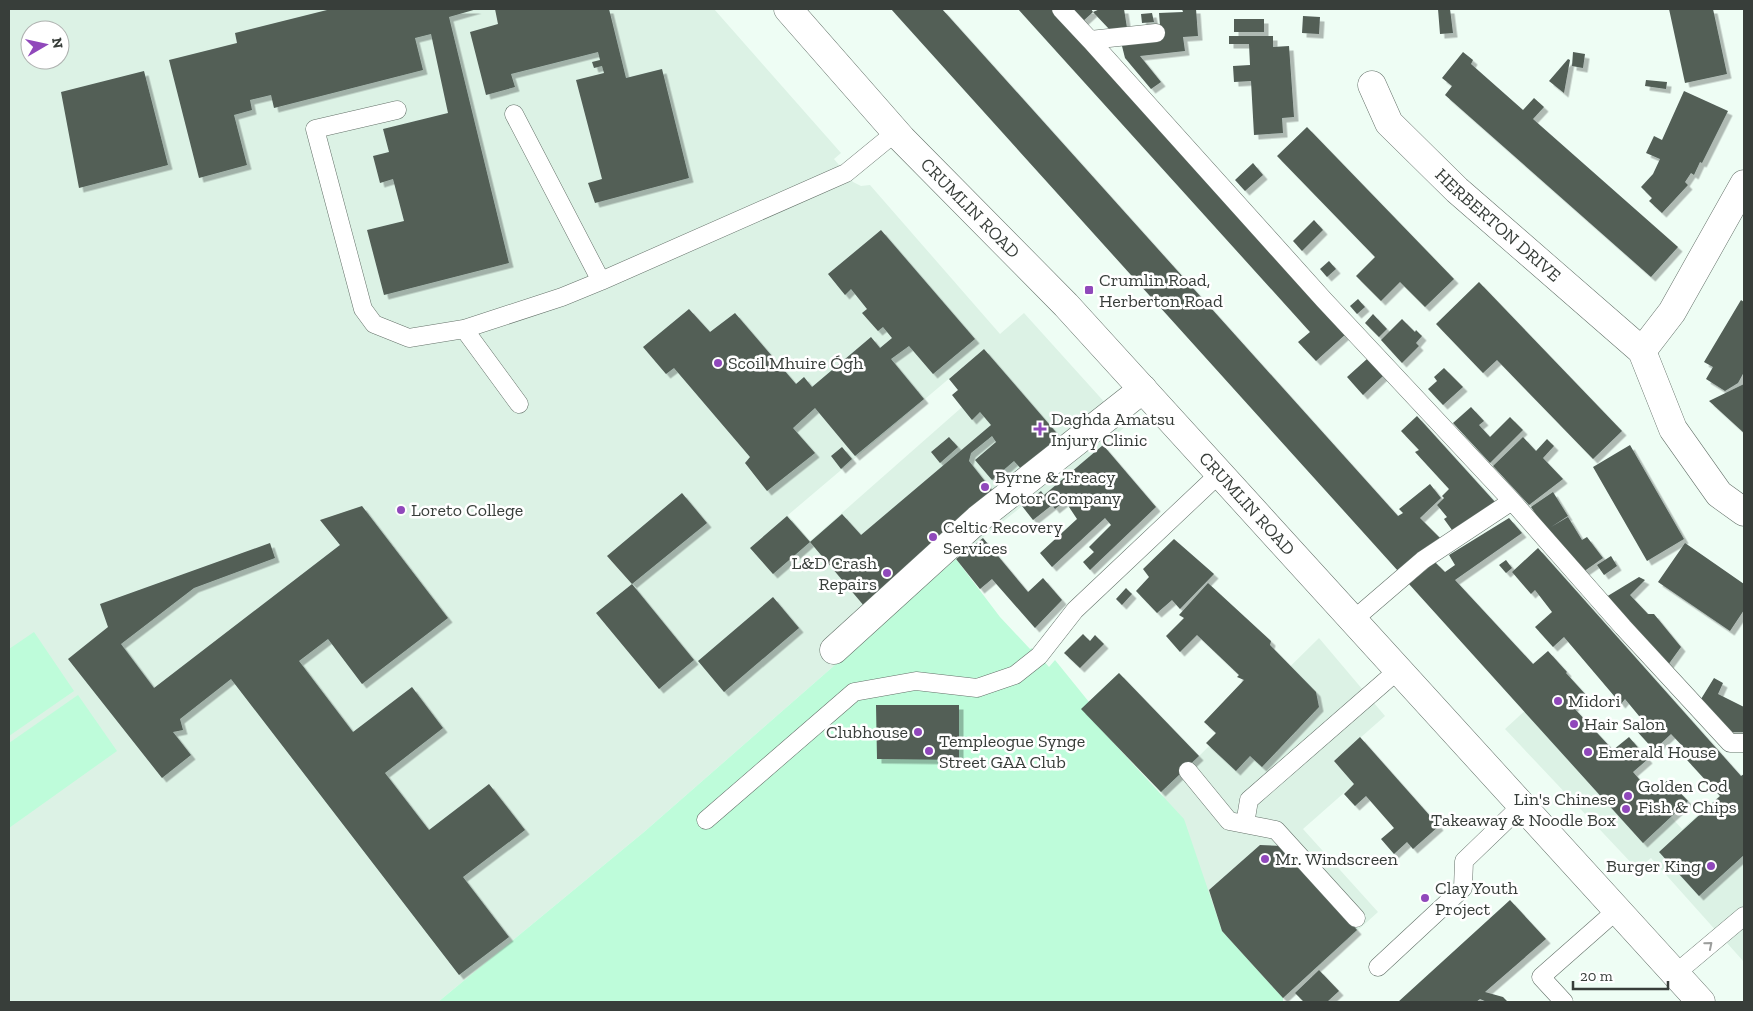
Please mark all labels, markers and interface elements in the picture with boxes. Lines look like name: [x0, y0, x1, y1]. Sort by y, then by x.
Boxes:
north arrow: [20, 20, 70, 70]
text: N: [48, 36, 67, 50]
street label: CRUMLIN ROAD: [916, 153, 1025, 263]
street label: HERBERTON DRIVE: [1430, 164, 1566, 286]
place label: Crumlin Road, Herberton Road: [1099, 269, 1223, 312]
marker: Crumlin Road, Herberton Road: [1083, 284, 1095, 296]
place label: Scoil Mhuire Ógh: [728, 352, 863, 374]
marker: Scoil Mhuire Ógh: [712, 357, 724, 369]
place label: Daghda Amatsu Injury Clinic: [1051, 408, 1175, 451]
marker: Daghda Amatsu Injury Clinic: [1033, 422, 1047, 436]
street label: CRUMLIN ROAD: [1194, 447, 1300, 560]
place label: Byrne & Treacy Motor Company: [995, 466, 1122, 509]
marker: Byrne & Treacy Motor Company: [979, 481, 991, 493]
place label: Loreto College: [411, 499, 523, 521]
marker: Loreto College: [395, 504, 407, 516]
place label: Celtic Recovery Services: [943, 516, 1063, 559]
marker: Celtic Recovery Services: [927, 531, 939, 543]
place label: L&D Crash Repairs: [791, 552, 877, 595]
marker: L&D Crash Repairs: [881, 567, 893, 579]
place label: Midori: [1568, 690, 1621, 712]
marker: Midori: [1552, 695, 1564, 707]
place label: Hair Salon: [1584, 713, 1666, 735]
marker: Hair Salon: [1568, 718, 1580, 730]
place label: Clubhouse: [826, 721, 908, 743]
marker: Clubhouse: [912, 726, 924, 738]
place label: Templeogue Synge Street GAA Club: [939, 730, 1085, 773]
place label: Emerald House: [1598, 741, 1716, 763]
marker: Templeogue Synge Street GAA Club: [923, 745, 935, 757]
marker: Emerald House: [1582, 746, 1594, 758]
place label: Golden Cod Fish & Chips: [1638, 775, 1737, 818]
place label: Lin's Chinese Takeaway & Noodle Box: [1431, 788, 1616, 831]
marker: Golden Cod Fish & Chips: [1622, 790, 1634, 802]
marker: Lin's Chinese Takeaway & Noodle Box: [1620, 803, 1632, 815]
place label: Mr. Windscreen: [1275, 848, 1399, 870]
marker: Mr. Windscreen: [1259, 853, 1271, 865]
place label: Burger King: [1606, 855, 1701, 877]
marker: Burger King: [1705, 860, 1717, 872]
place label: Clay Youth Project: [1435, 877, 1518, 920]
marker: Clay Youth Project: [1419, 892, 1431, 904]
one-way arrow: [1704, 942, 1713, 951]
scale bar: [1573, 958, 1668, 990]
text: 20 m: [1580, 967, 1613, 985]

